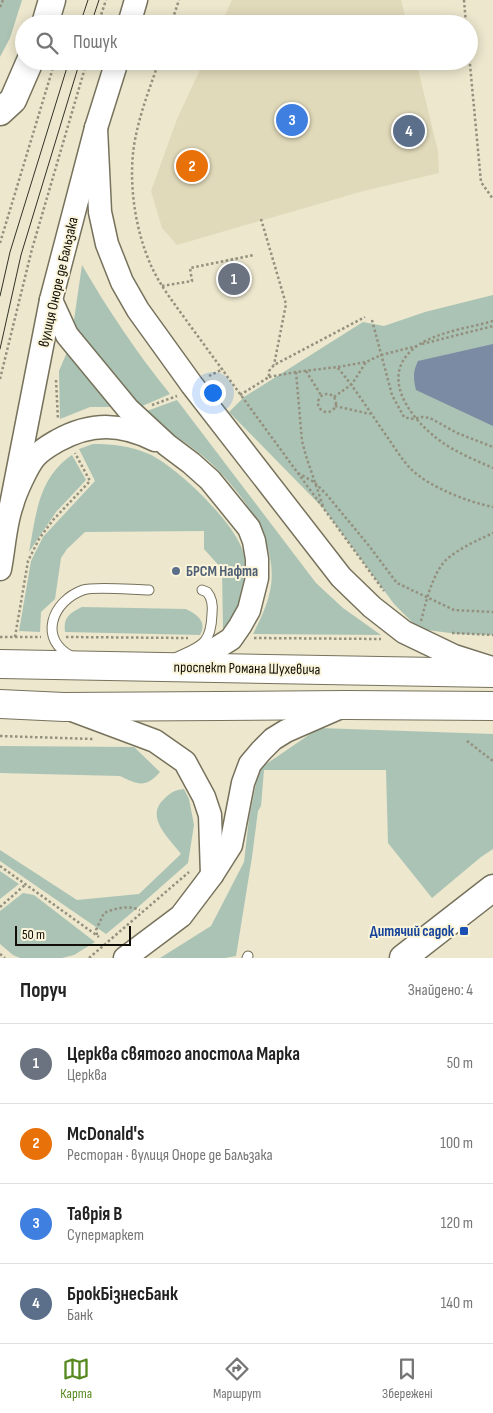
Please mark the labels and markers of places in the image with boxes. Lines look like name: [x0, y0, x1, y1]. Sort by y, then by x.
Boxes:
pin: 3: [276, 101, 308, 139]
pin: 4: [393, 112, 425, 150]
pin: 2: [176, 147, 208, 185]
pin: 1: [218, 260, 250, 298]
place label: БРСМ Нафта: [186, 562, 258, 581]
marker: БРСМ Нафта: [170, 565, 182, 577]
place label: Дитячий садок: [370, 922, 455, 941]
marker: Дитячий садок: [458, 925, 470, 937]

